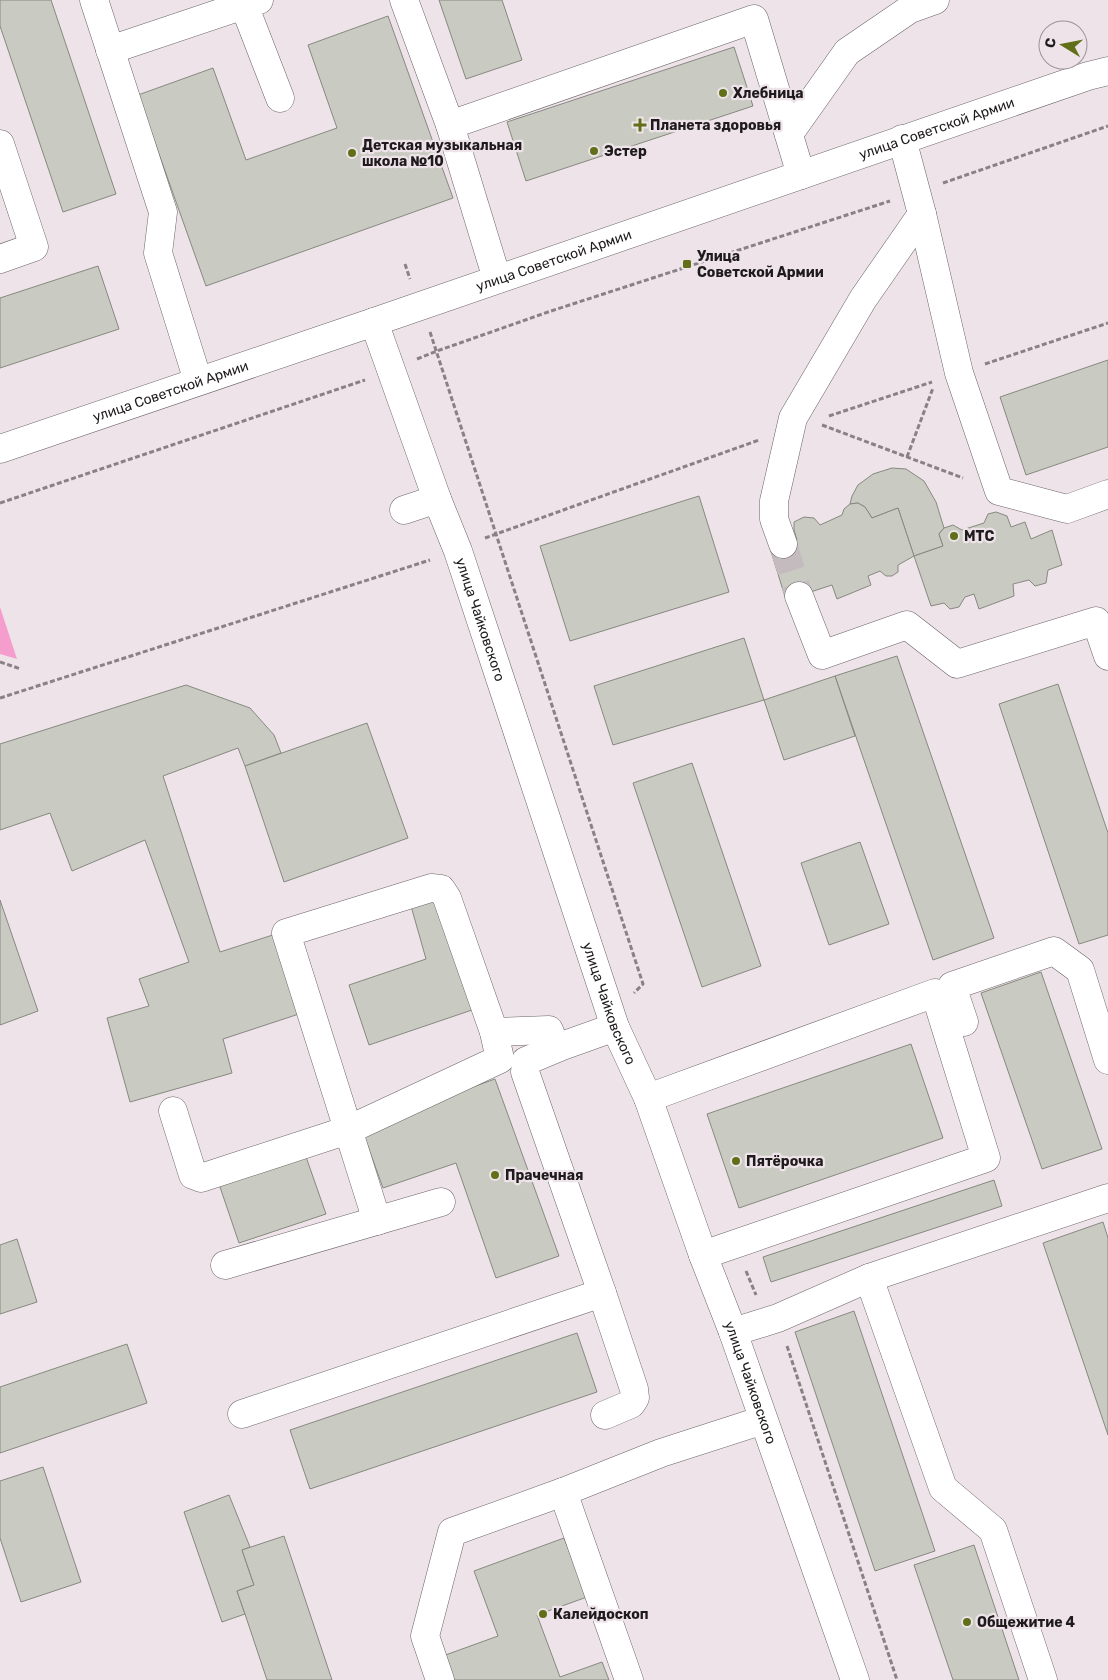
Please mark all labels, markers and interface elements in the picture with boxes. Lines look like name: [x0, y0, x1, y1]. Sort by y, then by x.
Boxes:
north arrow: [1038, 20, 1088, 70]
text: С: [1041, 36, 1060, 49]
place label: Хлебница: [733, 85, 804, 102]
marker: Хлебница: [717, 87, 729, 99]
street label: улица Советской Армии: [857, 94, 1017, 163]
place label: Планета здоровья: [650, 117, 781, 134]
marker: Планета здоровья: [634, 119, 646, 131]
place label: Детская музыкальная школа №10: [362, 137, 522, 170]
place label: Эстер: [604, 143, 647, 160]
marker: Эстер: [588, 145, 600, 157]
marker: Детская музыкальная школа №10: [346, 147, 358, 159]
street label: улица Советской Армии: [474, 225, 634, 295]
place label: Улица Советской Армии: [697, 248, 824, 281]
marker: Улица Советской Армии: [681, 258, 693, 270]
street label: улица Советской Армии: [90, 357, 250, 425]
place label: МТС: [964, 528, 994, 545]
marker: МТС: [948, 530, 960, 542]
street label: улица Чайковского: [452, 555, 509, 683]
street label: улица Чайковского: [579, 940, 640, 1067]
place label: Пятёрочка: [746, 1153, 823, 1170]
marker: Пятёрочка: [730, 1155, 742, 1167]
place label: Прачечная: [505, 1167, 583, 1184]
marker: Прачечная: [489, 1169, 501, 1181]
street label: улица Чайковского: [721, 1319, 780, 1446]
place label: Калейдоскоп: [553, 1606, 649, 1623]
marker: Калейдоскоп: [537, 1608, 549, 1620]
place label: Общежитие 4: [977, 1614, 1075, 1631]
marker: Общежитие 4: [961, 1616, 973, 1628]

